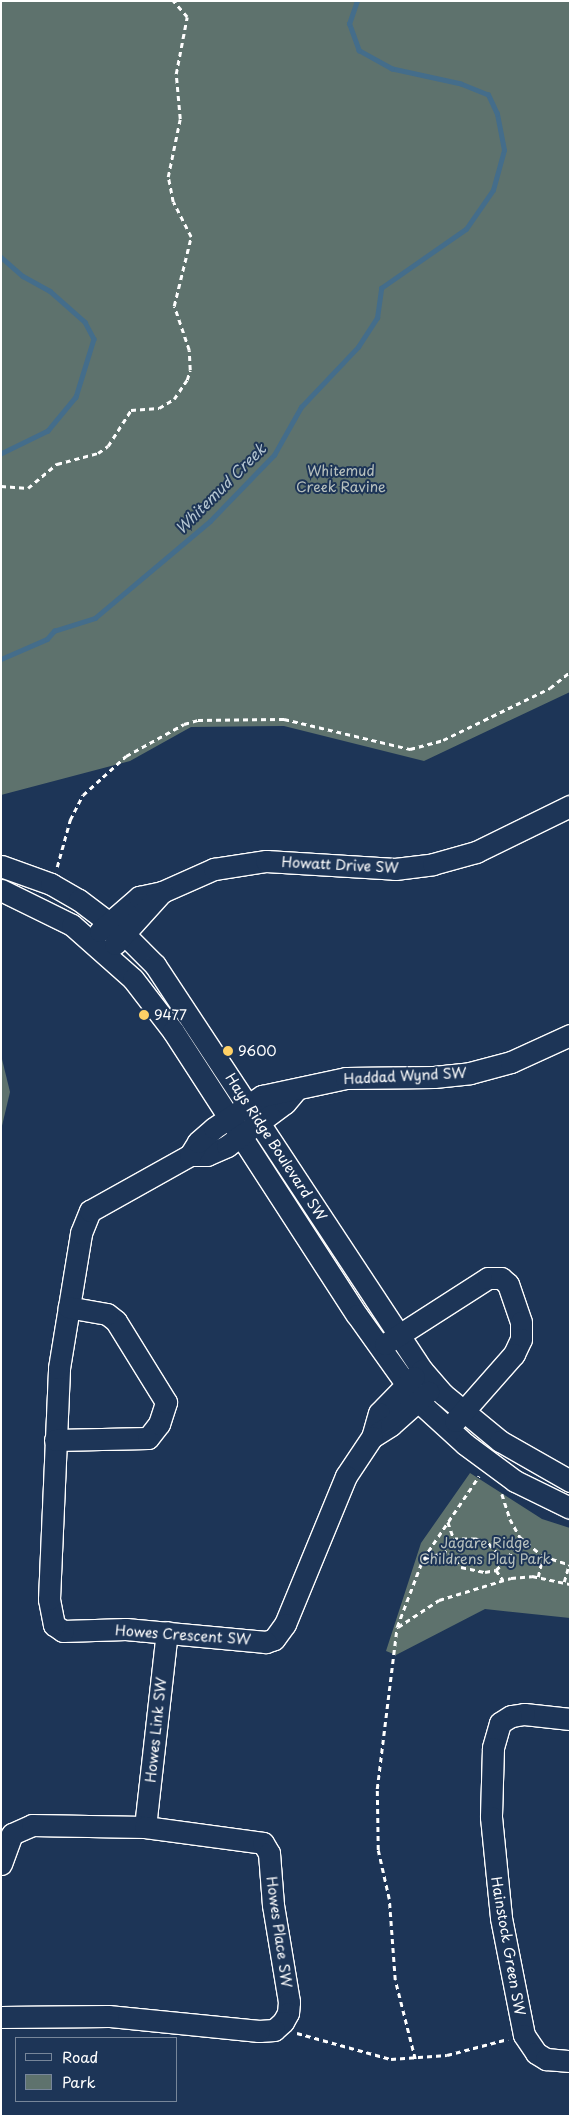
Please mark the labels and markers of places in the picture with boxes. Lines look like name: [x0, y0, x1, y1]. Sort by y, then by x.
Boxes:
place label: 9477: [154, 1007, 187, 1023]
marker: 9477: [138, 1009, 150, 1021]
place label: 9600: [238, 1043, 277, 1059]
marker: 9600: [222, 1045, 234, 1057]

